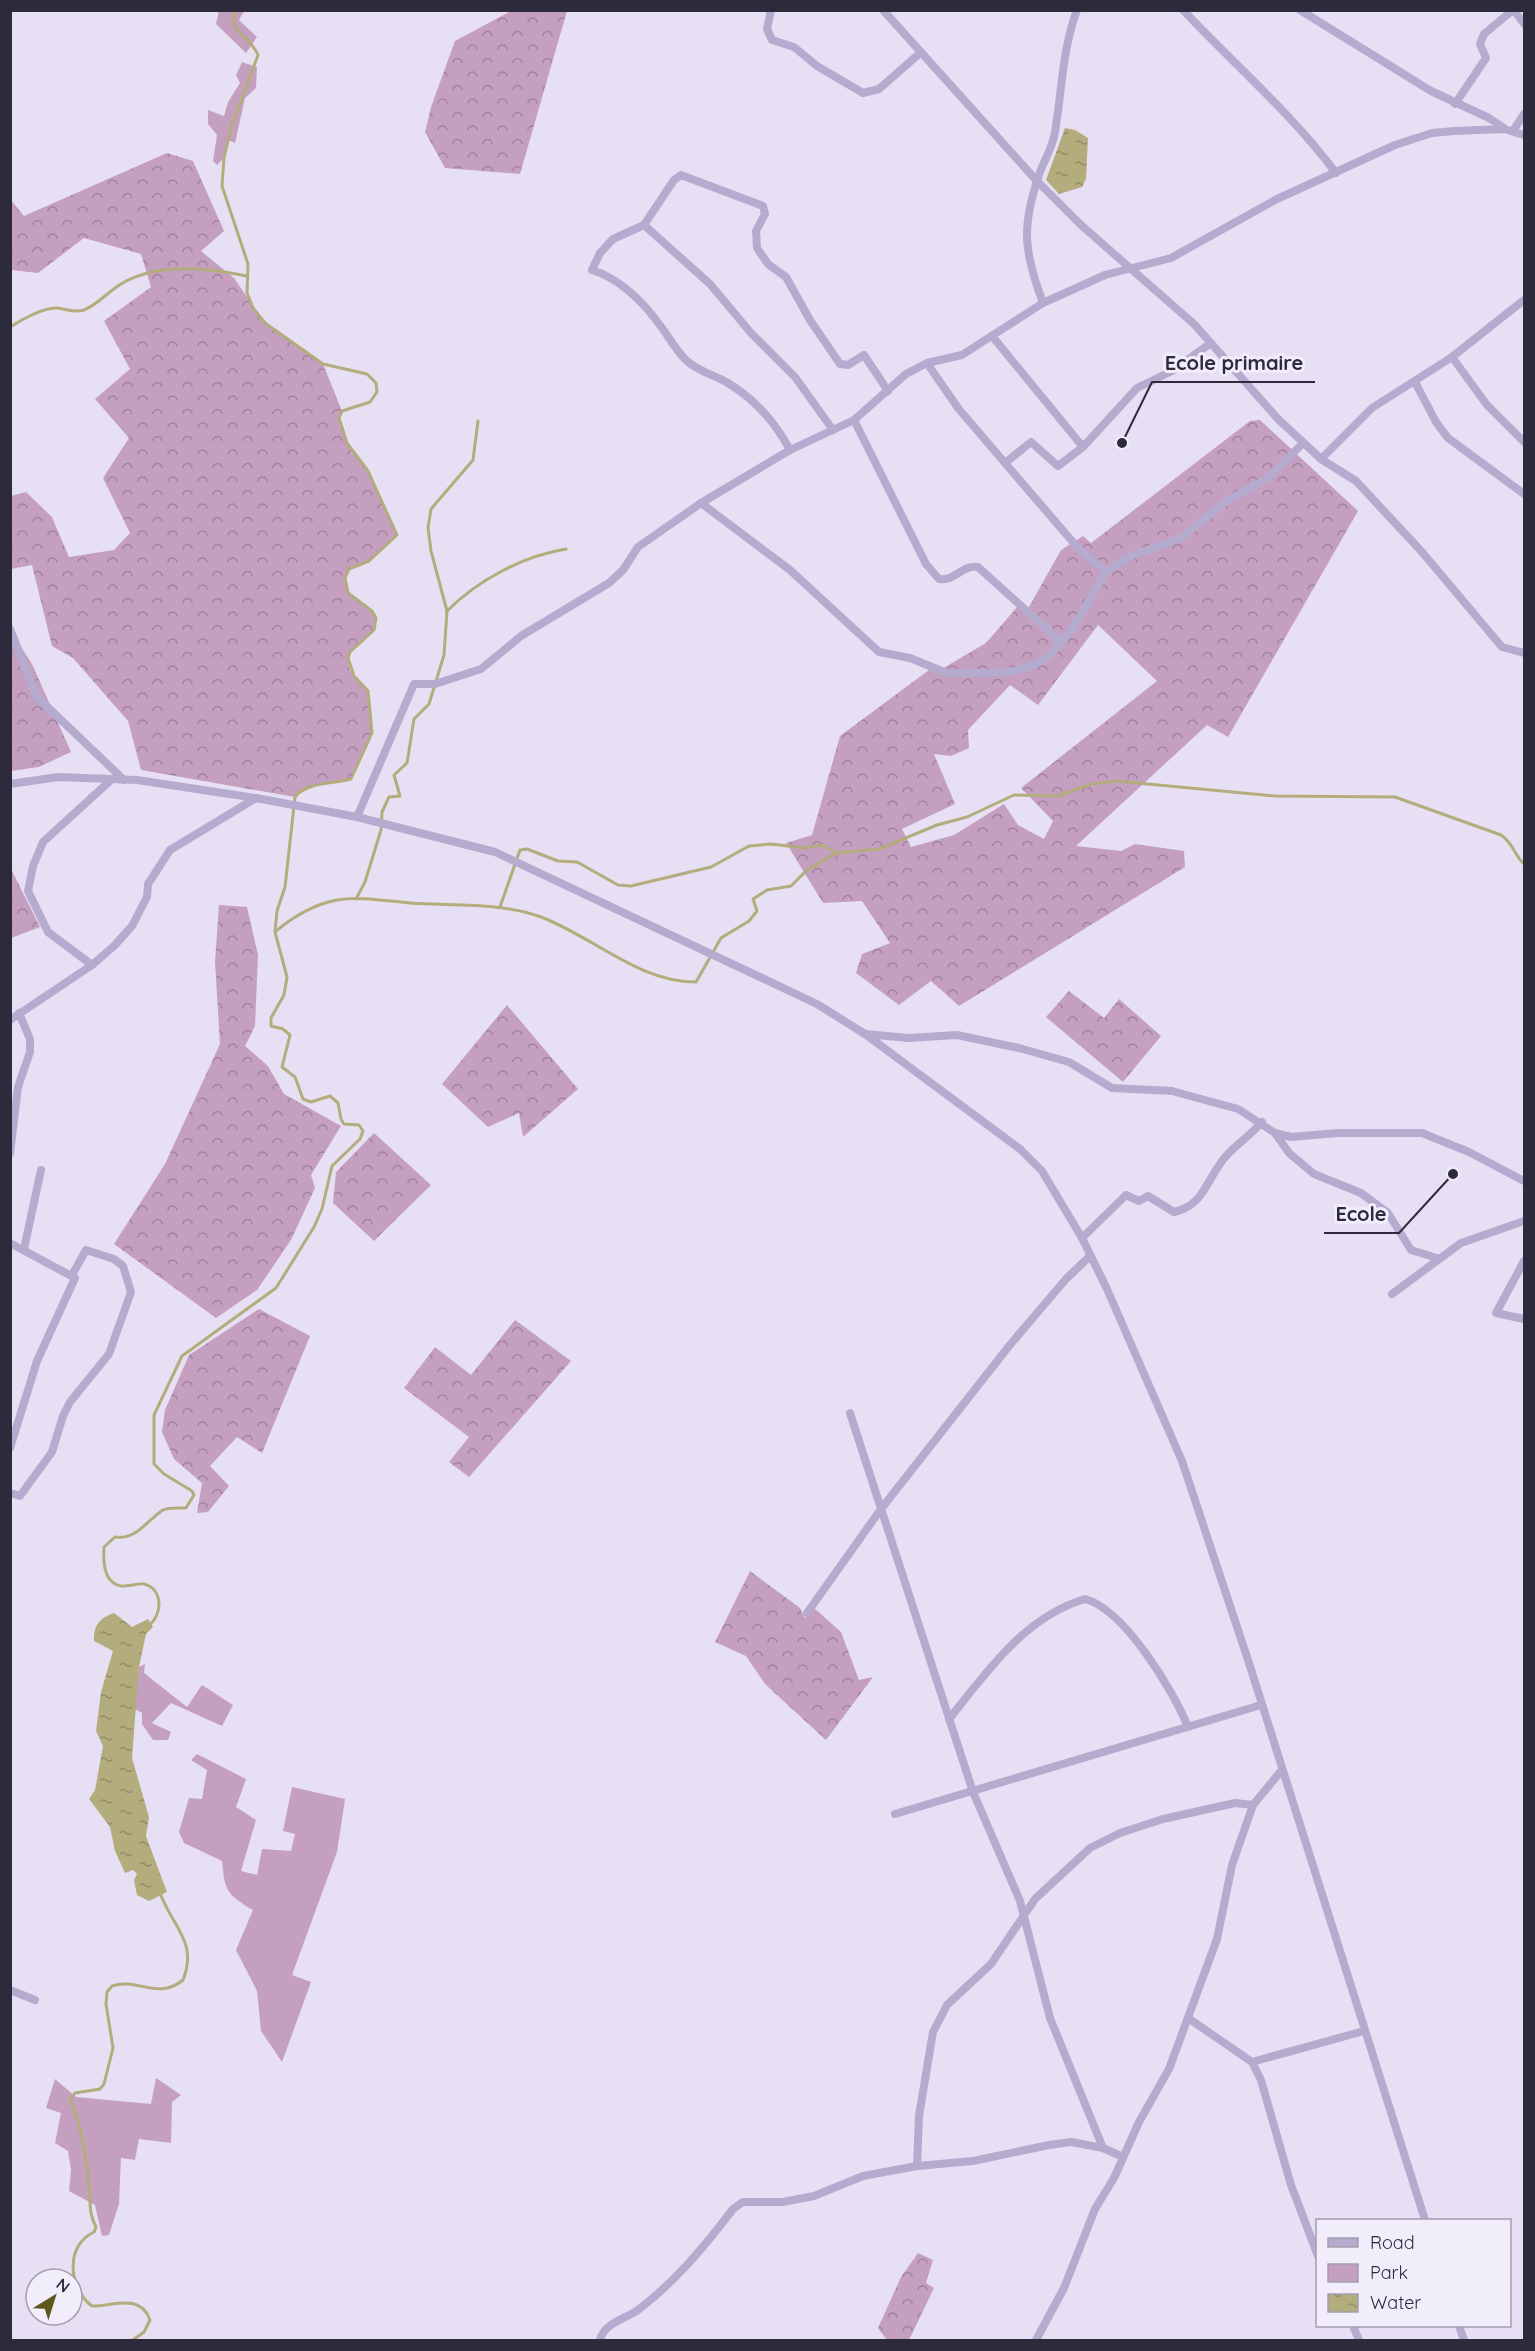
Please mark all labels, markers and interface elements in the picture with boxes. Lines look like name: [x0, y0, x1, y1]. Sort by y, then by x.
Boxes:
callout: Ecole primaire: [1152, 344, 1315, 382]
text: Ecole primaire: [1165, 350, 1303, 375]
callout: Ecole: [1324, 1195, 1399, 1233]
text: Ecole: [1335, 1201, 1387, 1226]
legend: [1316, 2219, 1511, 2327]
text: Road: [1370, 2231, 1415, 2254]
text: Park: [1370, 2261, 1408, 2284]
north arrow: [24, 2267, 84, 2327]
text: N: [52, 2274, 74, 2297]
text: Water: [1370, 2291, 1421, 2314]

